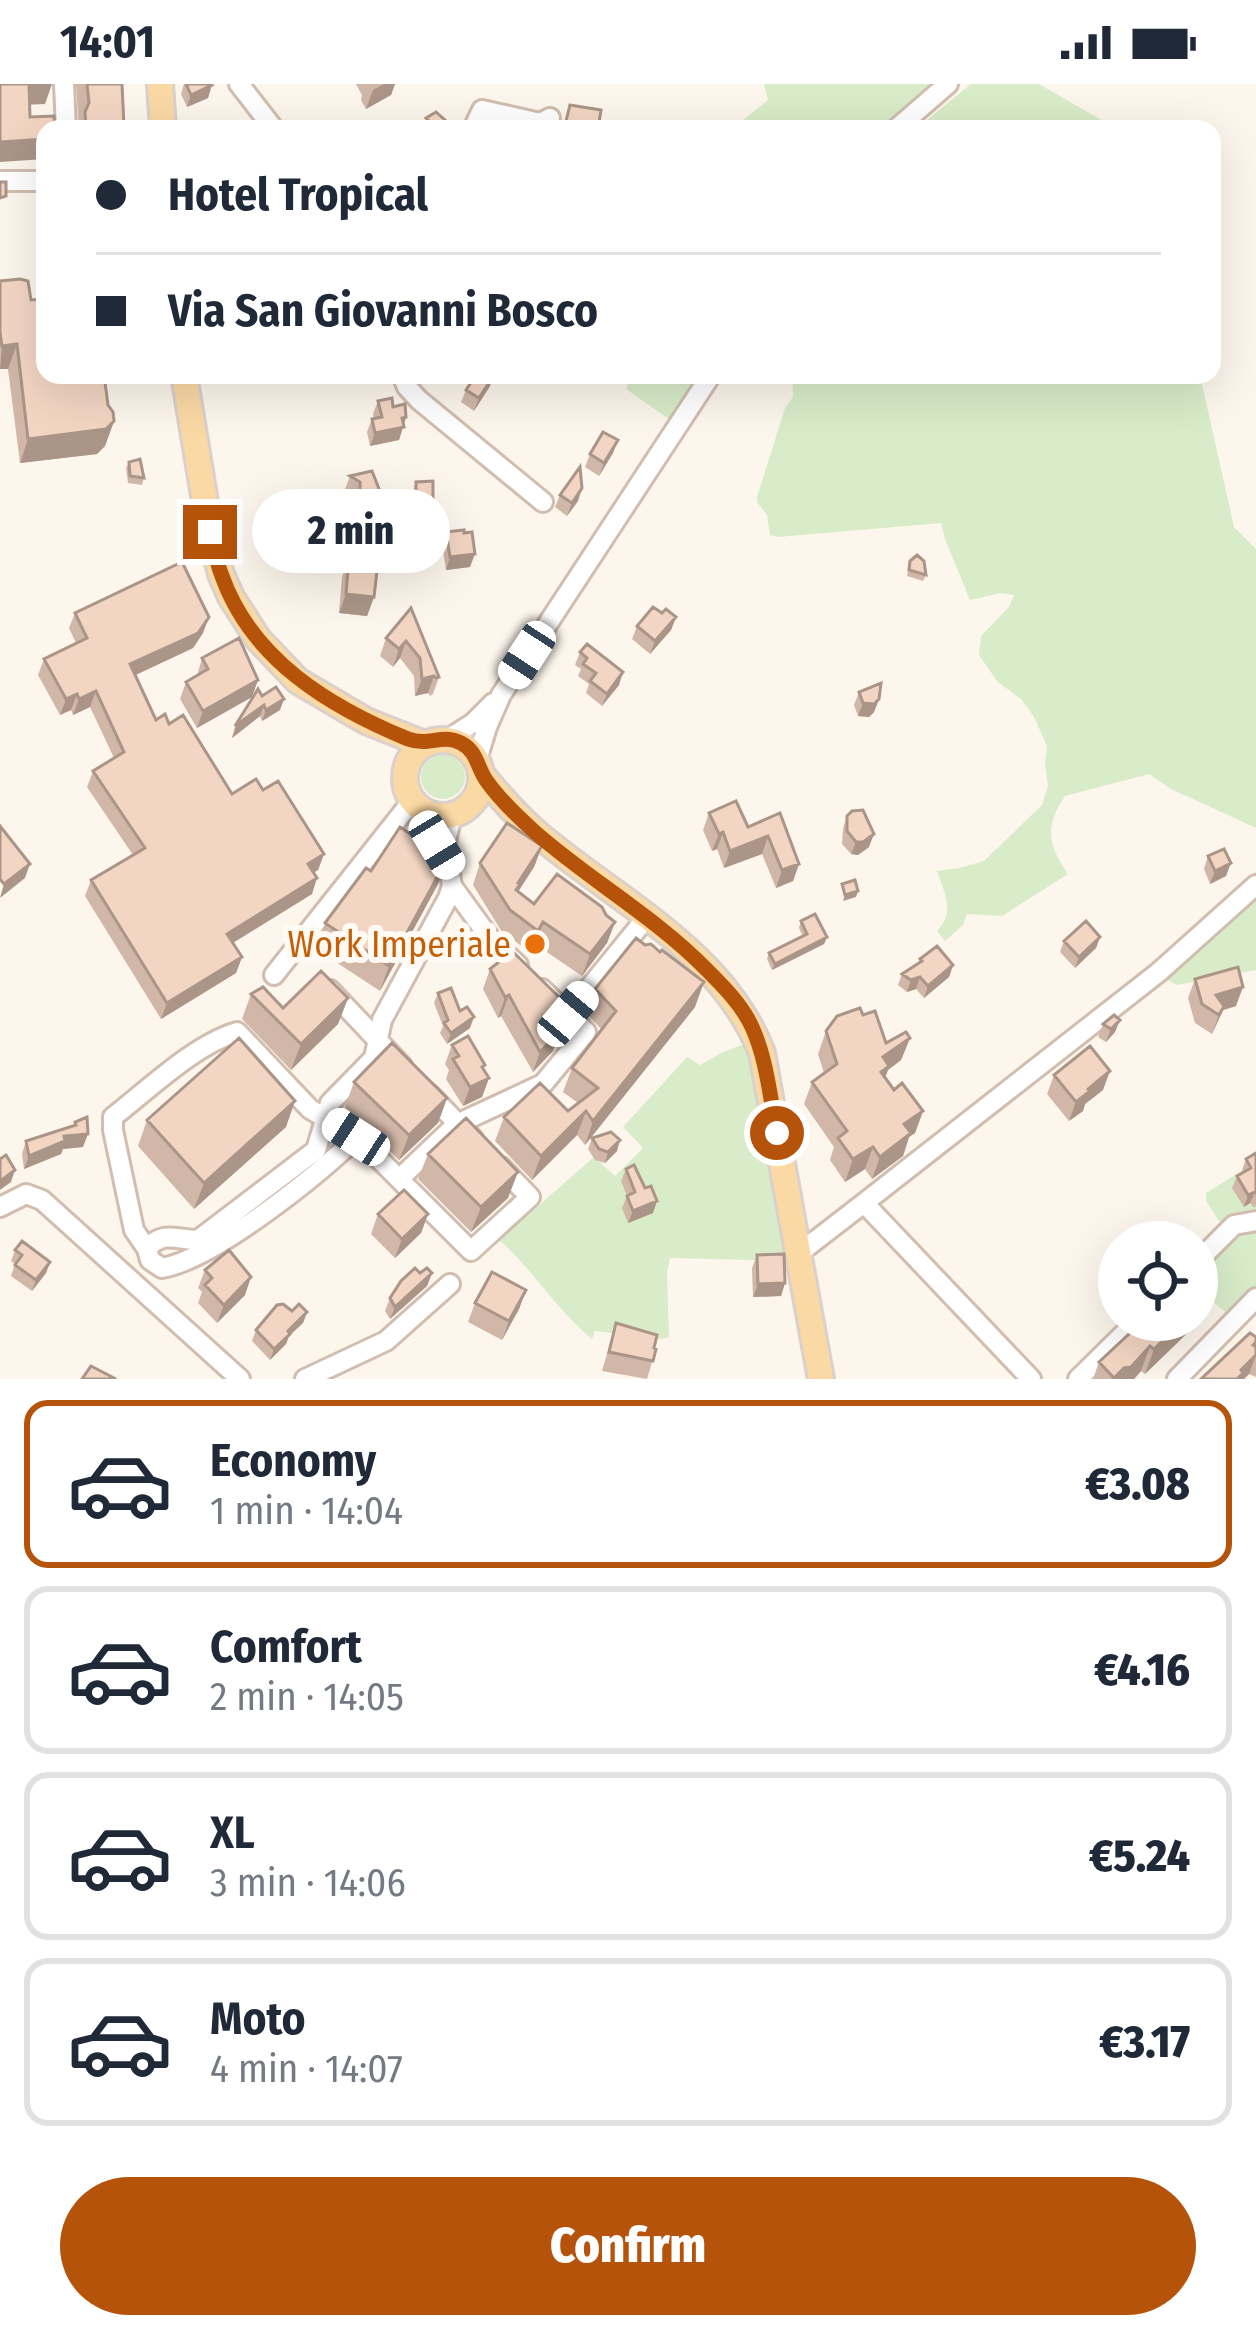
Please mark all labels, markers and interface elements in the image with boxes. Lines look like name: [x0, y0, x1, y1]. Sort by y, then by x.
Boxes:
text: 14:01: [60, 15, 155, 69]
text: Hotel Tropical: [168, 168, 428, 222]
text: Via San Giovanni Bosco: [168, 284, 598, 338]
callout: 2 min: [252, 490, 450, 574]
route end: [183, 505, 237, 559]
text: 2 min: [308, 508, 394, 554]
car: [492, 615, 562, 695]
car: [403, 805, 471, 885]
place label: Work Imperiale: [288, 923, 511, 967]
marker: Work Imperiale: [522, 931, 548, 957]
car: [531, 975, 605, 1053]
car: [316, 1102, 396, 1172]
route start: [750, 1106, 804, 1160]
map controls: [1098, 1221, 1218, 1341]
button: locate: [1098, 1221, 1218, 1341]
icon: car: [66, 1430, 174, 1538]
text: Economy: [210, 1434, 376, 1488]
text: €3.08: [1085, 1457, 1190, 1511]
text: 1 min · 14:04: [210, 1488, 403, 1534]
icon: car: [66, 1616, 174, 1724]
text: Comfort: [210, 1620, 362, 1674]
text: €4.16: [1094, 1643, 1190, 1697]
text: 2 min · 14:05: [210, 1674, 404, 1720]
icon: car: [66, 1802, 174, 1910]
text: XL: [210, 1806, 255, 1860]
text: €5.24: [1089, 1829, 1190, 1883]
text: 3 min · 14:06: [210, 1860, 406, 1906]
icon: car: [66, 1988, 174, 2096]
text: Moto: [210, 1992, 306, 2046]
text: €3.17: [1099, 2015, 1190, 2069]
text: 4 min · 14:07: [210, 2046, 403, 2092]
button: Confirm: [60, 2177, 1196, 2315]

